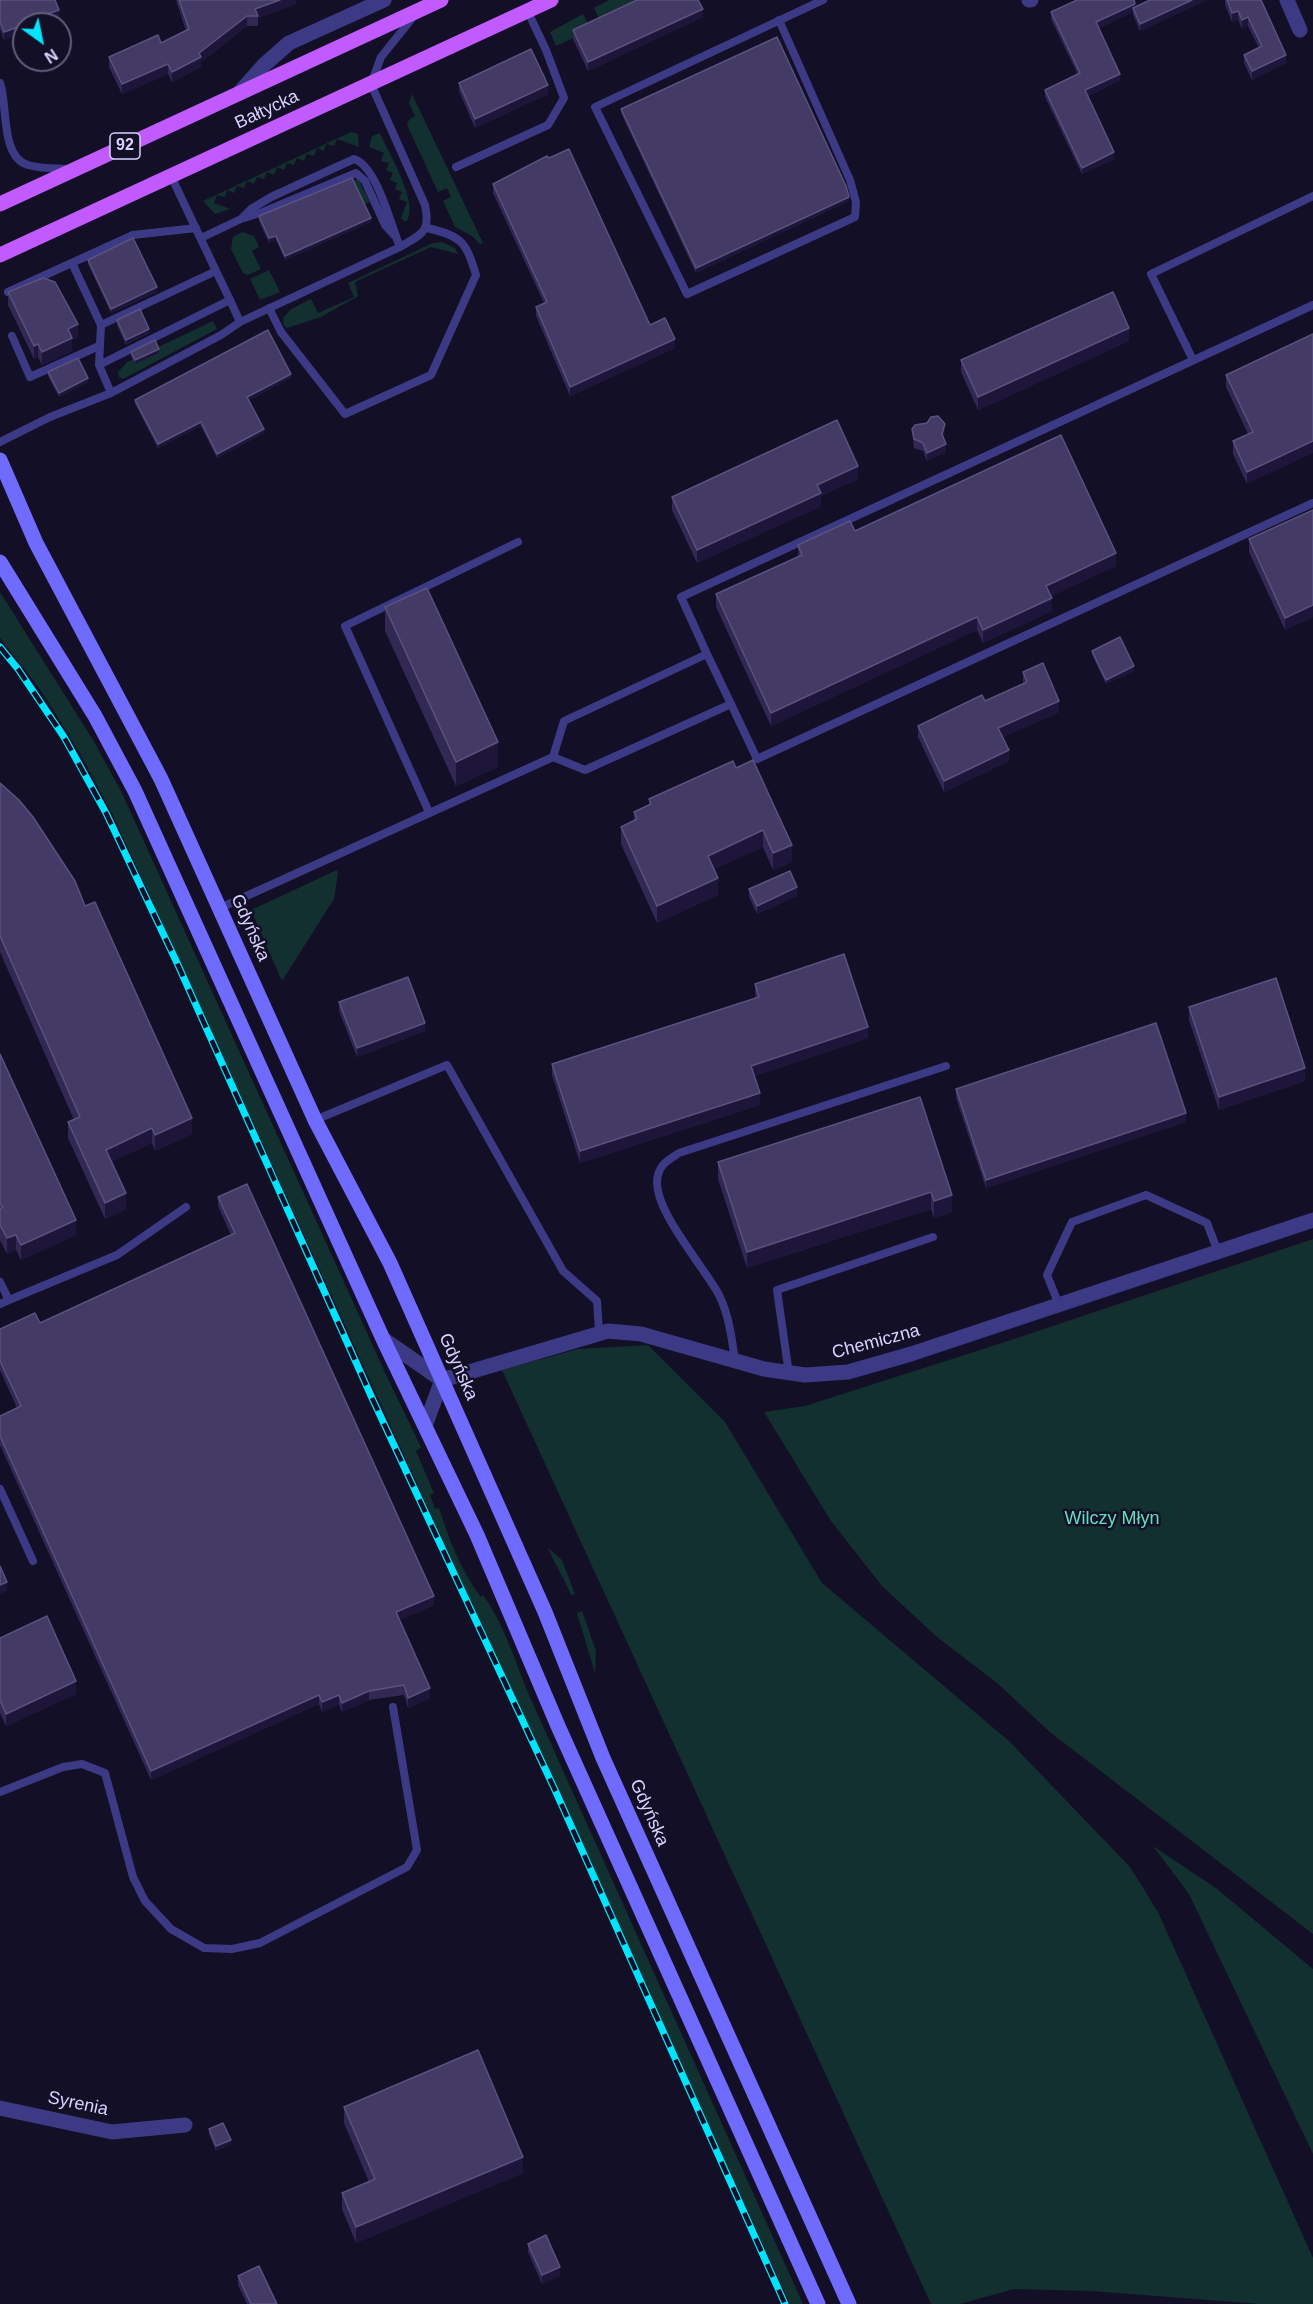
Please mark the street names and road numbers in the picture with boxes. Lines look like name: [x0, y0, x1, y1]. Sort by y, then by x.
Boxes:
street label: Bałtycka: [232, 86, 302, 134]
road number: 92: [110, 133, 140, 159]
street label: Gdyńska: [226, 891, 274, 965]
street label: Chemiczna: [830, 1320, 922, 1364]
street label: Gdyńska: [434, 1330, 482, 1404]
street label: Gdyńska: [625, 1776, 673, 1850]
street label: Syrenia: [46, 2087, 110, 2121]

